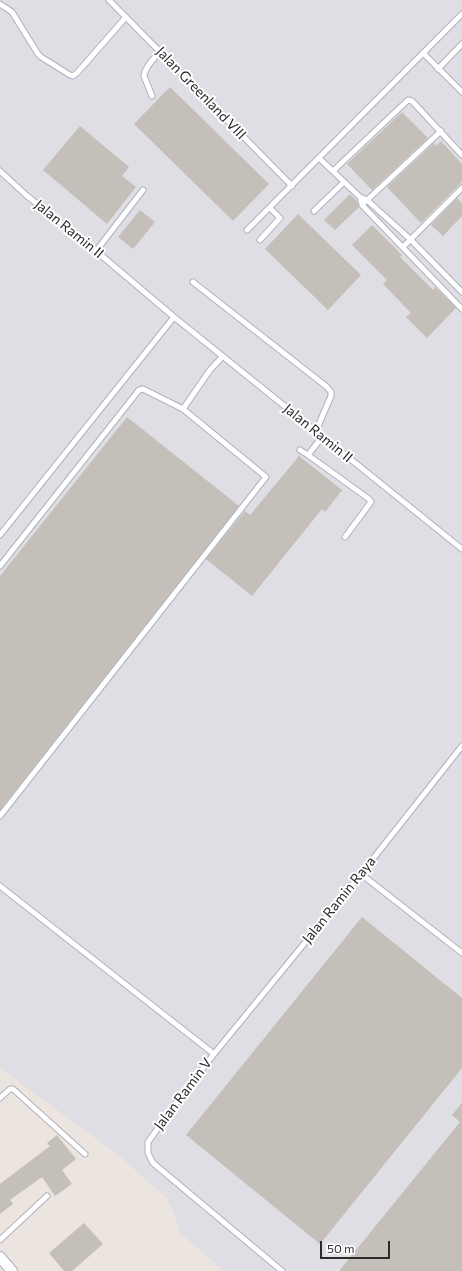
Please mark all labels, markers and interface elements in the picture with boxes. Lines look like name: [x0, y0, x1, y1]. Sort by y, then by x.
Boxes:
street label: Jalan Greenland VIII: [152, 43, 250, 143]
street label: Jalan Ramin II: [31, 196, 107, 262]
street label: Jalan Ramin II: [280, 400, 356, 466]
street label: Jalan Ramin Raya: [299, 853, 379, 947]
street label: Jalan Ramin V: [150, 1055, 216, 1133]
scale bar: [322, 1233, 392, 1259]
text: 50 m: [327, 1241, 355, 1255]

